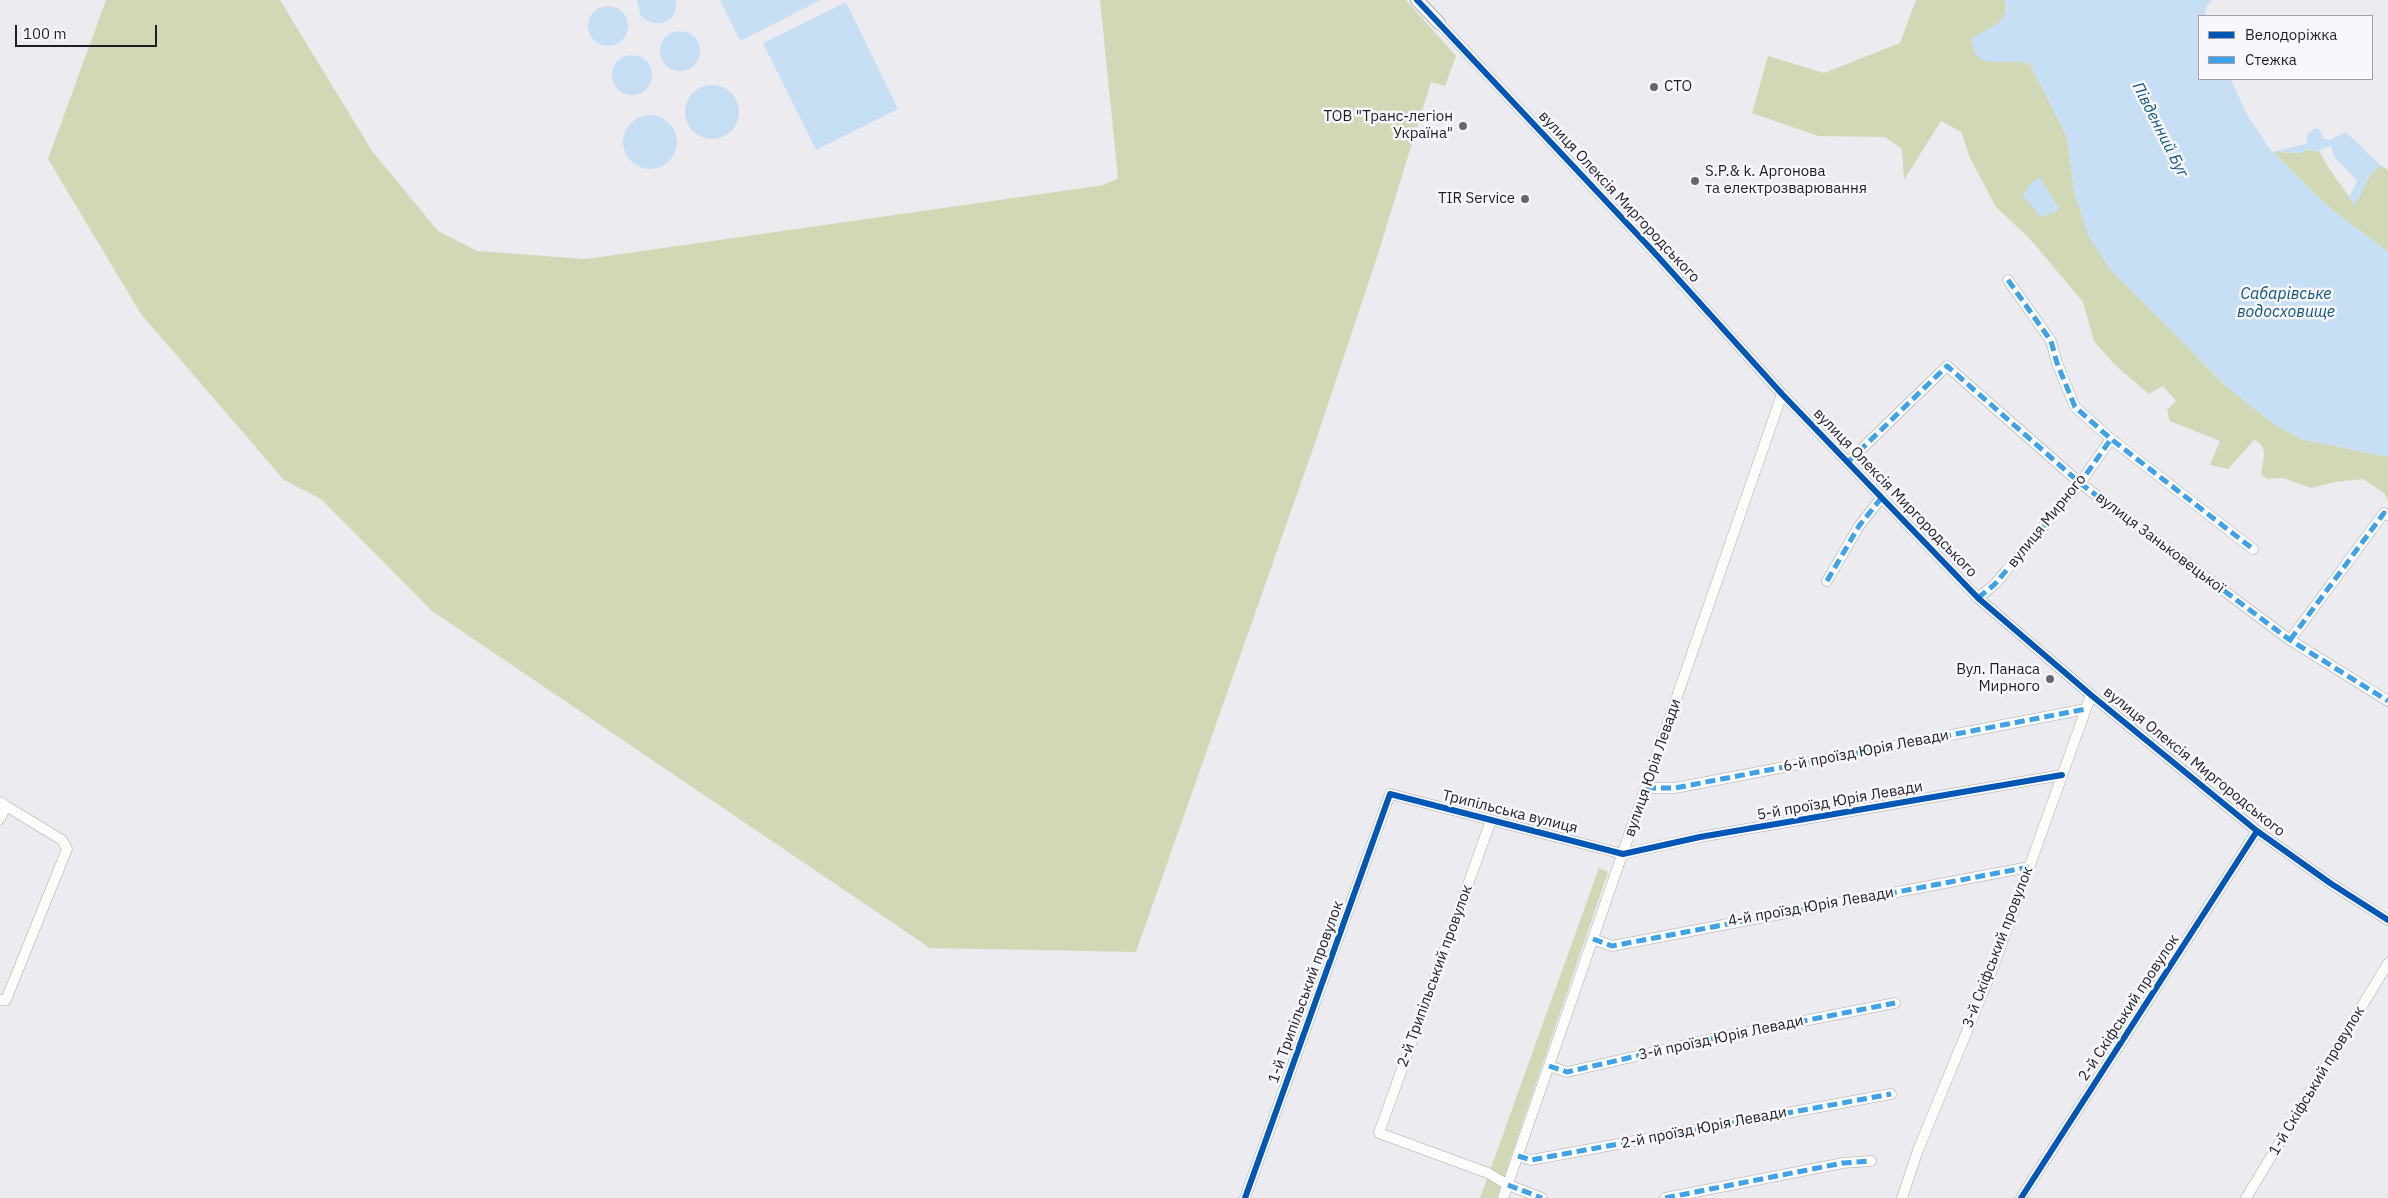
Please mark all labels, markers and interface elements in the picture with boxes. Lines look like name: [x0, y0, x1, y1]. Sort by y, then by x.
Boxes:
scale bar: [18, 15, 160, 47]
legend: [2198, 15, 2373, 80]
text: 100 m: [23, 24, 67, 43]
text: Велодоріжка: [2245, 25, 2337, 44]
text: Стежка: [2245, 50, 2297, 69]
place label: СТО: [1664, 78, 1692, 96]
water label: Південний Буг: [2128, 79, 2192, 181]
marker: СТО: [1648, 81, 1660, 93]
street label: вулиця Олексія Миргородського: [1535, 107, 1703, 287]
place label: ТОВ "Транс-легіон Україна": [1324, 108, 1453, 143]
marker: ТОВ "Транс-легіон Україна": [1457, 120, 1469, 132]
place label: S.P.& k. Аргонова та електрозварювання: [1705, 163, 1867, 198]
marker: S.P.& k. Аргонова та електрозварювання: [1689, 175, 1701, 187]
place label: TIR Service: [1438, 190, 1515, 208]
marker: TIR Service: [1519, 193, 1531, 205]
water label: Сабарівське водосховище: [2237, 284, 2335, 322]
street label: вулиця Олексія Миргородського: [1809, 405, 1981, 581]
street label: вулиця Мирного: [2004, 471, 2090, 571]
street label: вулиця Заньковецької: [2092, 489, 2228, 597]
place label: Вул. Панаса Мирного: [1956, 661, 2040, 696]
marker: Вул. Панаса Мирного: [2044, 673, 2056, 685]
street label: вулиця Олексія Миргородського: [2100, 683, 2288, 841]
street label: вулиця Юрія Левади: [1621, 697, 1685, 839]
street label: 6-й проїзд Юрія Левади: [1782, 726, 1950, 776]
street label: 5-й проїзд Юрія Левади: [1756, 778, 1924, 824]
street label: Трипільська вулиця: [1440, 786, 1580, 838]
street label: 3-й Скіфський провулок: [1959, 864, 2037, 1030]
street label: 2-й Трипільський провулок: [1394, 882, 1476, 1070]
street label: 4-й проїзд Юрія Левади: [1727, 884, 1895, 930]
street label: 1-й Трипільський провулок: [1265, 898, 1347, 1086]
street label: 2-й Скіфський провулок: [2075, 931, 2183, 1085]
street label: 1-й Скіфський провулок: [2265, 1003, 2369, 1159]
street label: 3-й проїзд Юрія Левади: [1637, 1012, 1805, 1064]
street label: 2-й проїзд Юрія Левади: [1620, 1103, 1788, 1153]

